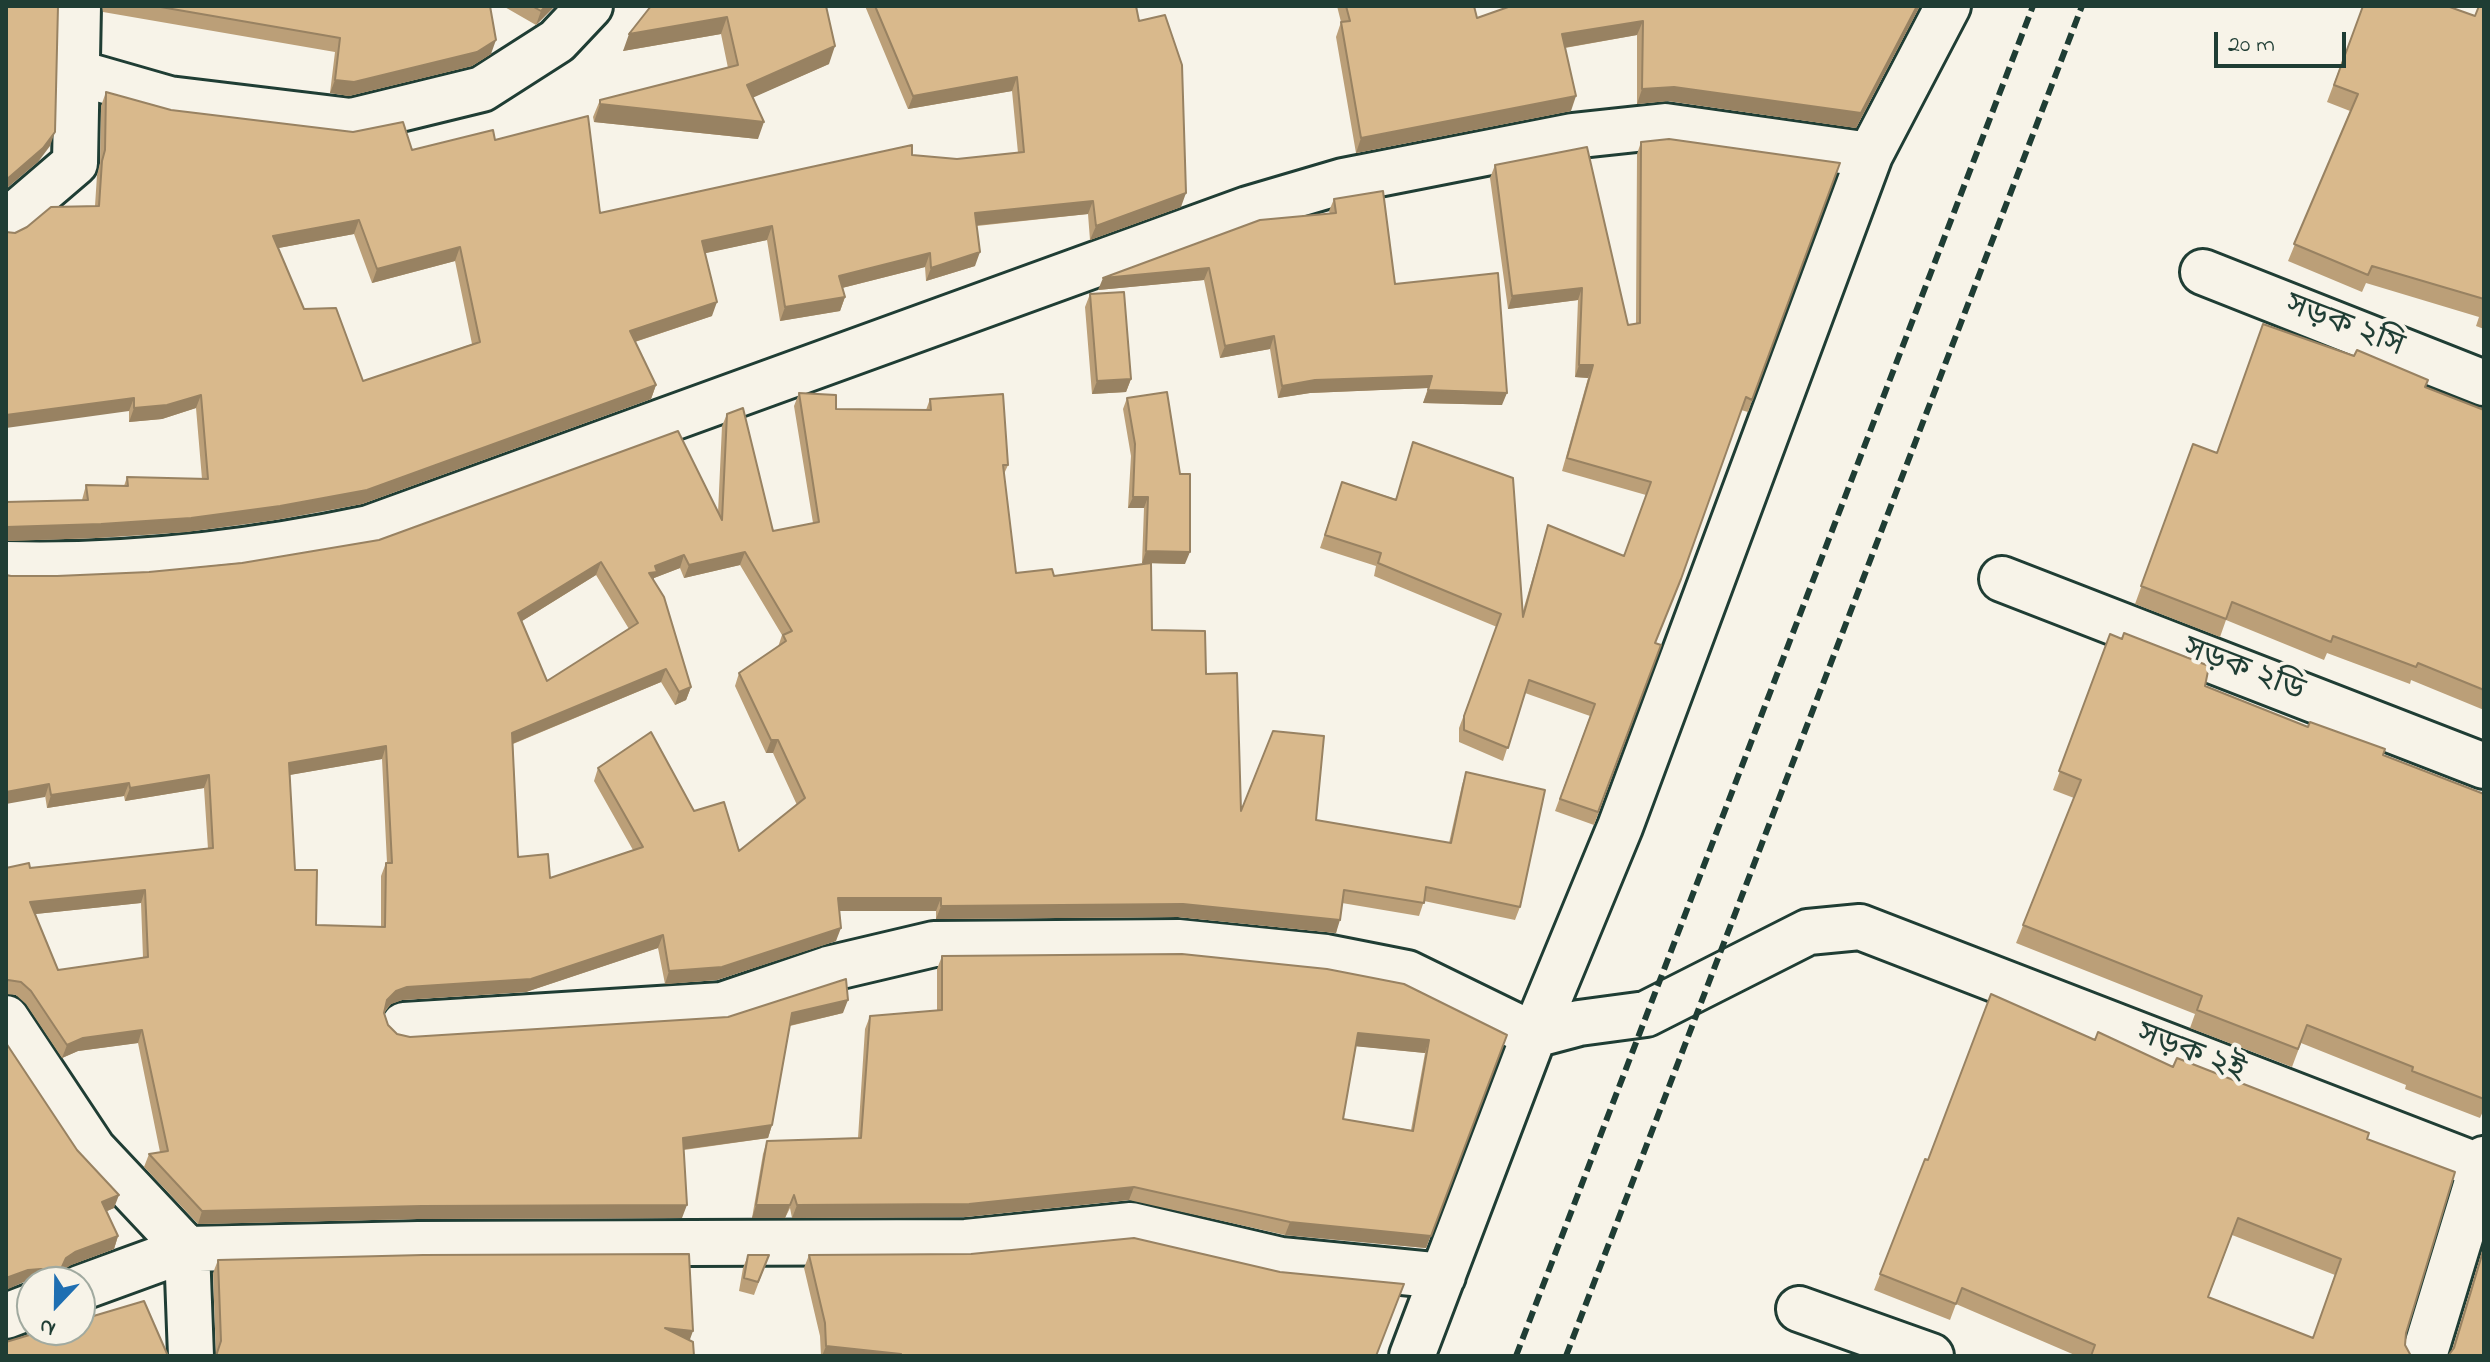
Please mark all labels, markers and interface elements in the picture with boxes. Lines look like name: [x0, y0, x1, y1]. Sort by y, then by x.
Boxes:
scale bar: [2218, 16, 2350, 66]
text: 20 m: [2228, 28, 2275, 63]
street label: সড়ক ২সি: [2279, 288, 2409, 368]
street label: সড়ক ২ডি: [2177, 631, 2309, 713]
street label: সড়ক ২ই: [2131, 1017, 2249, 1093]
north arrow: [16, 1266, 96, 1346]
text: N: [35, 1309, 61, 1344]

